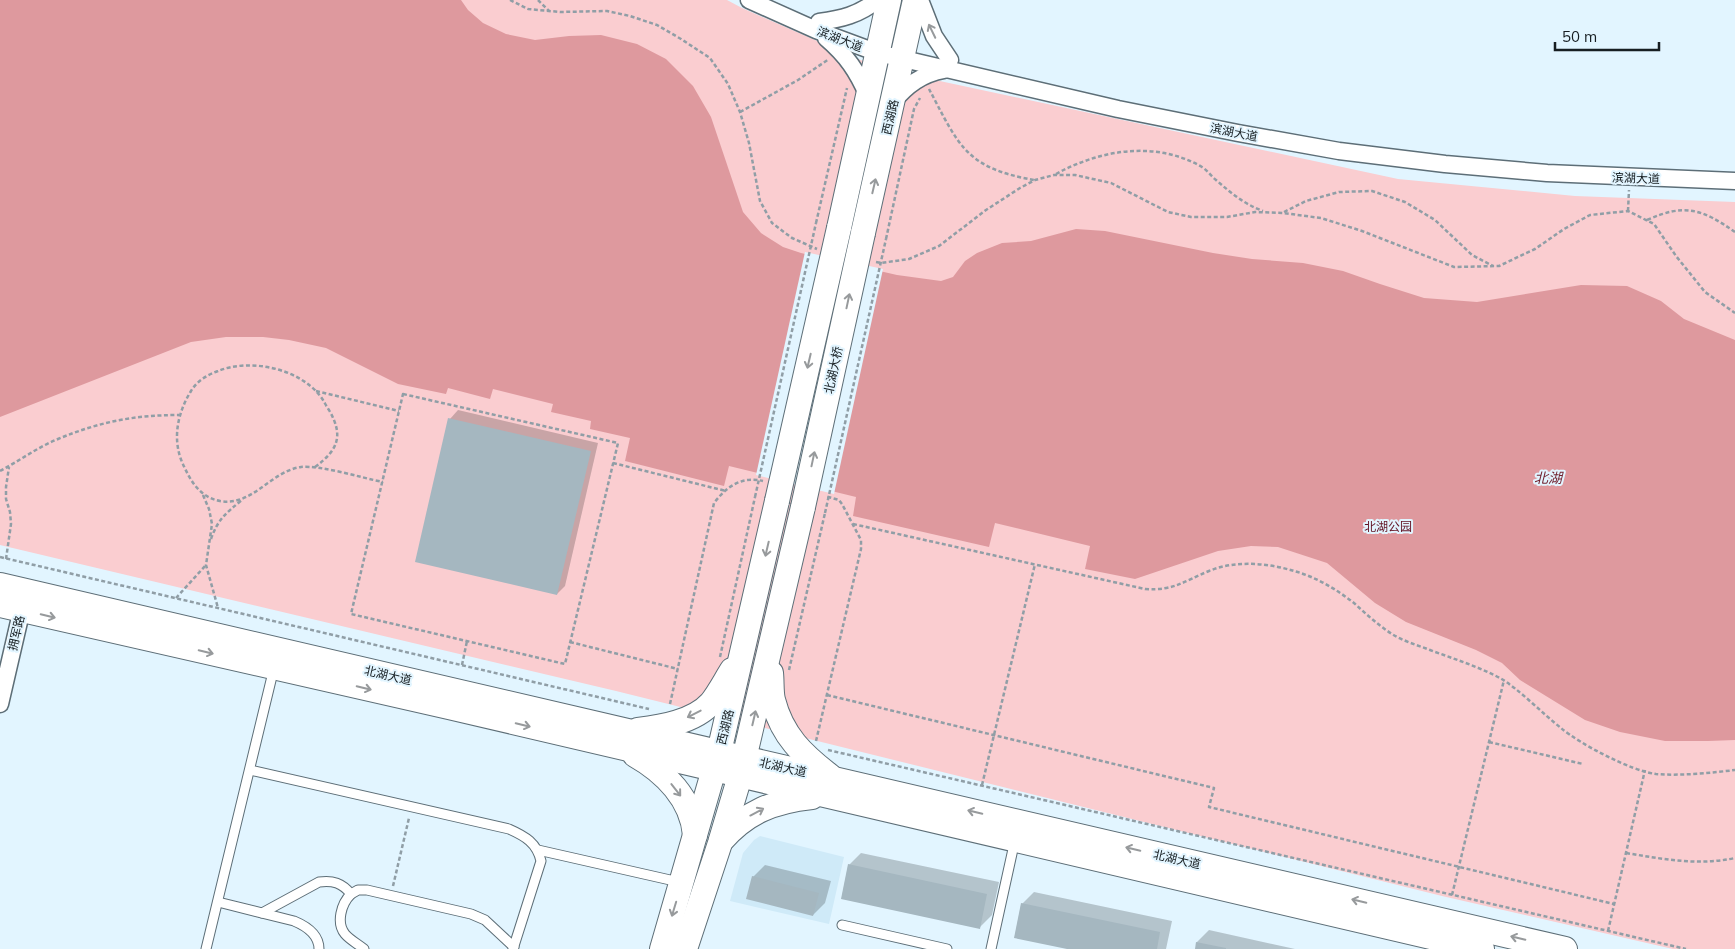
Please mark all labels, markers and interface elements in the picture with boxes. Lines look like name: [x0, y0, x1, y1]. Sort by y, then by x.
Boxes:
scale bar: [1555, 20, 1659, 52]
street label: 滨湖大道: [815, 23, 865, 55]
one-way arrow: [927, 24, 936, 39]
text: 50 m: [1562, 27, 1597, 46]
street label: 西湖路: [879, 98, 901, 136]
street label: 滨湖大道: [1209, 120, 1259, 144]
street label: 滨湖大道: [1612, 170, 1660, 186]
one-way arrow: [870, 178, 879, 194]
one-way arrow: [844, 293, 853, 309]
street label: 北湖大桥: [821, 345, 845, 395]
one-way arrow: [804, 352, 813, 368]
one-way arrow: [809, 452, 818, 468]
water label: 北湖: [1534, 469, 1564, 487]
park label: 北湖公园: [1364, 519, 1412, 534]
one-way arrow: [761, 540, 771, 556]
one-way arrow: [39, 612, 55, 621]
street label: 拥军路: [5, 614, 27, 652]
one-way arrow: [197, 648, 213, 657]
street label: 北湖大道: [363, 662, 413, 688]
one-way arrow: [356, 684, 372, 693]
street label: 西湖路: [713, 708, 737, 746]
one-way arrow: [687, 709, 702, 719]
one-way arrow: [750, 711, 759, 727]
one-way arrow: [514, 721, 530, 730]
street label: 北湖大道: [758, 754, 808, 780]
one-way arrow: [671, 783, 681, 797]
one-way arrow: [750, 807, 765, 817]
one-way arrow: [967, 807, 983, 816]
one-way arrow: [1125, 844, 1141, 853]
street label: 北湖大道: [1152, 846, 1202, 872]
one-way arrow: [1352, 896, 1368, 905]
one-way arrow: [668, 901, 678, 917]
one-way arrow: [1510, 933, 1526, 942]

